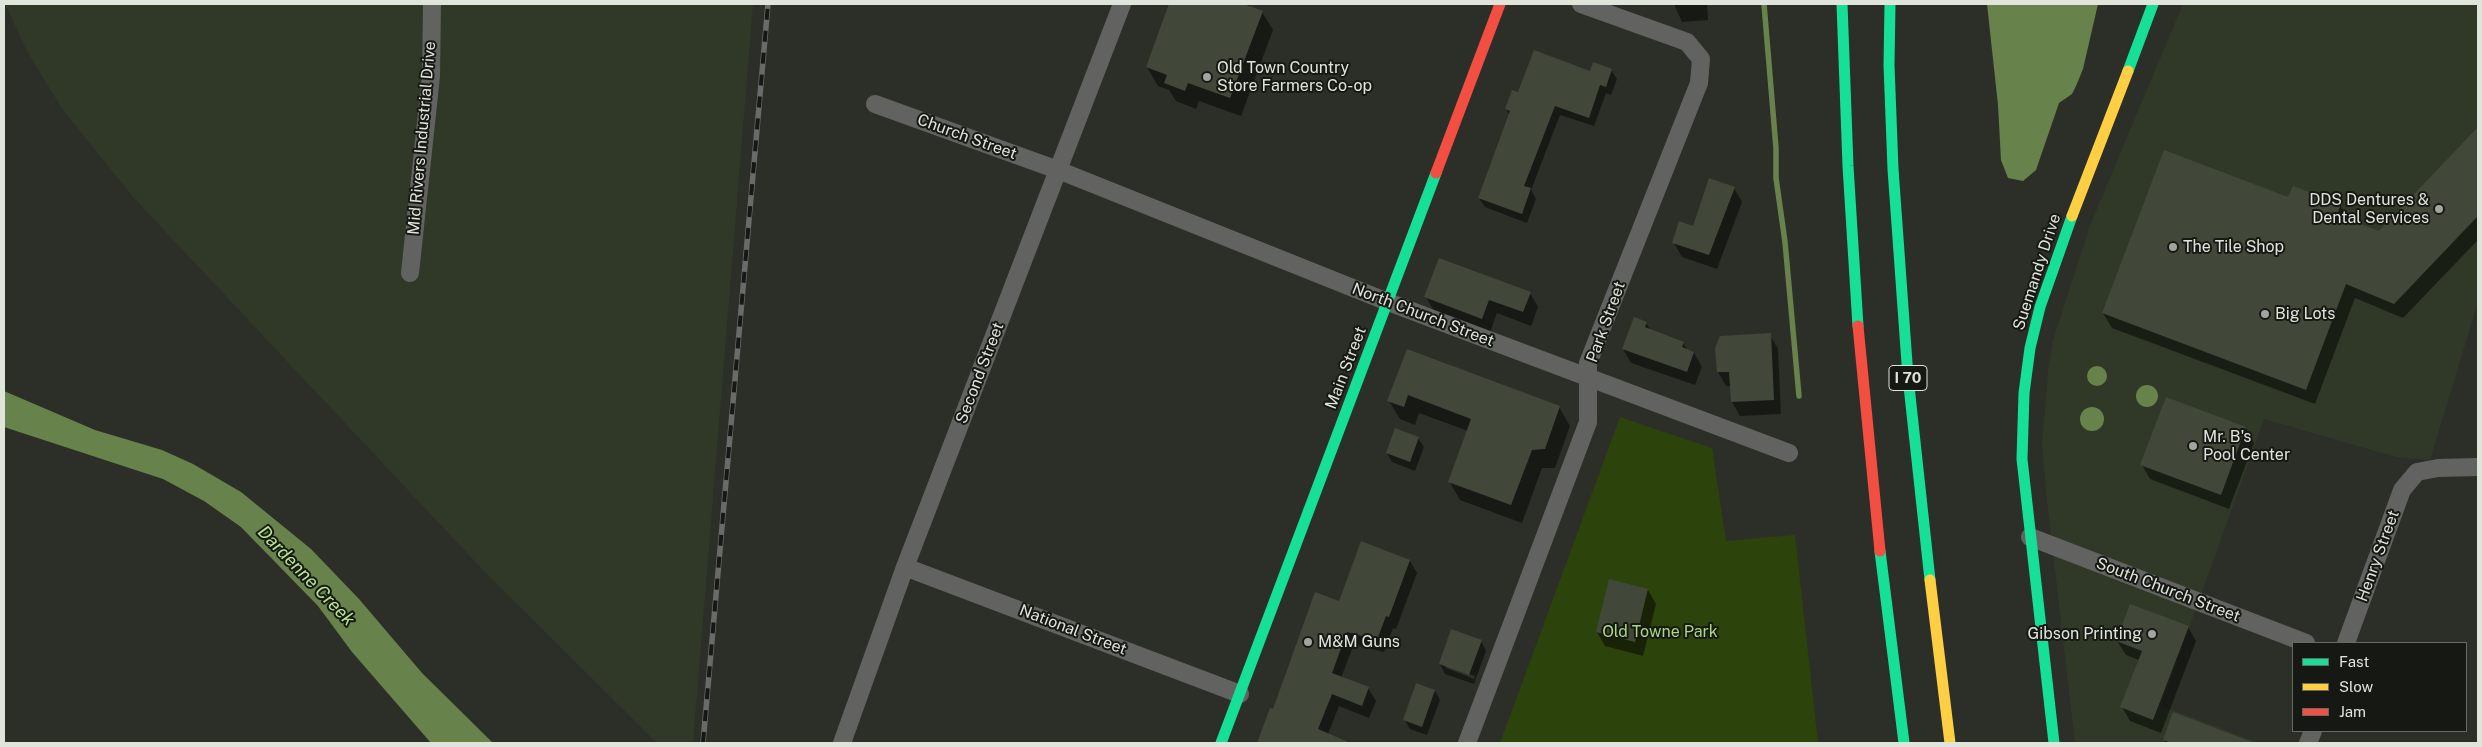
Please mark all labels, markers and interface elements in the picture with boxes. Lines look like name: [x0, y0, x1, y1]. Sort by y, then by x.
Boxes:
street label: Mid Rivers Industrial Drive: [404, 40, 440, 236]
place label: Old Town Country Store Farmers Co-op: [1217, 58, 1372, 96]
marker: Old Town Country Store Farmers Co-op: [1201, 71, 1213, 83]
street label: Church Street: [915, 110, 1019, 164]
place label: DDS Dentures & Dental Services: [2309, 190, 2429, 228]
marker: DDS Dentures & Dental Services: [2433, 203, 2445, 215]
street label: Suemandy Drive: [2009, 211, 2065, 333]
place label: The Tile Shop: [2183, 237, 2284, 257]
marker: The Tile Shop: [2167, 241, 2179, 253]
street label: North Church Street: [1349, 279, 1497, 351]
street label: Park Street: [1582, 279, 1630, 365]
place label: Big Lots: [2275, 304, 2335, 324]
marker: Big Lots: [2259, 308, 2271, 320]
street label: Second Street: [952, 320, 1008, 426]
street label: Main Street: [1321, 324, 1371, 412]
road number: I 70: [1889, 366, 1927, 390]
place label: Mr. B's Pool Center: [2203, 427, 2290, 465]
marker: Mr. B's Pool Center: [2187, 440, 2199, 452]
street label: Henry Street: [2353, 508, 2403, 604]
water label: Dardenne Creek: [253, 522, 359, 630]
street label: South Church Street: [2093, 554, 2243, 626]
street label: National Street: [1017, 601, 1129, 659]
park label: Old Towne Park: [1602, 622, 1718, 642]
place label: Gibson Printing: [2028, 624, 2142, 644]
marker: Gibson Printing: [2146, 628, 2158, 640]
place label: M&M Guns: [1318, 632, 1400, 652]
marker: M&M Guns: [1302, 636, 1314, 648]
legend: [2292, 642, 2467, 732]
text: Fast: [2339, 653, 2369, 670]
text: Slow: [2339, 678, 2373, 695]
text: Jam: [2339, 703, 2366, 720]

